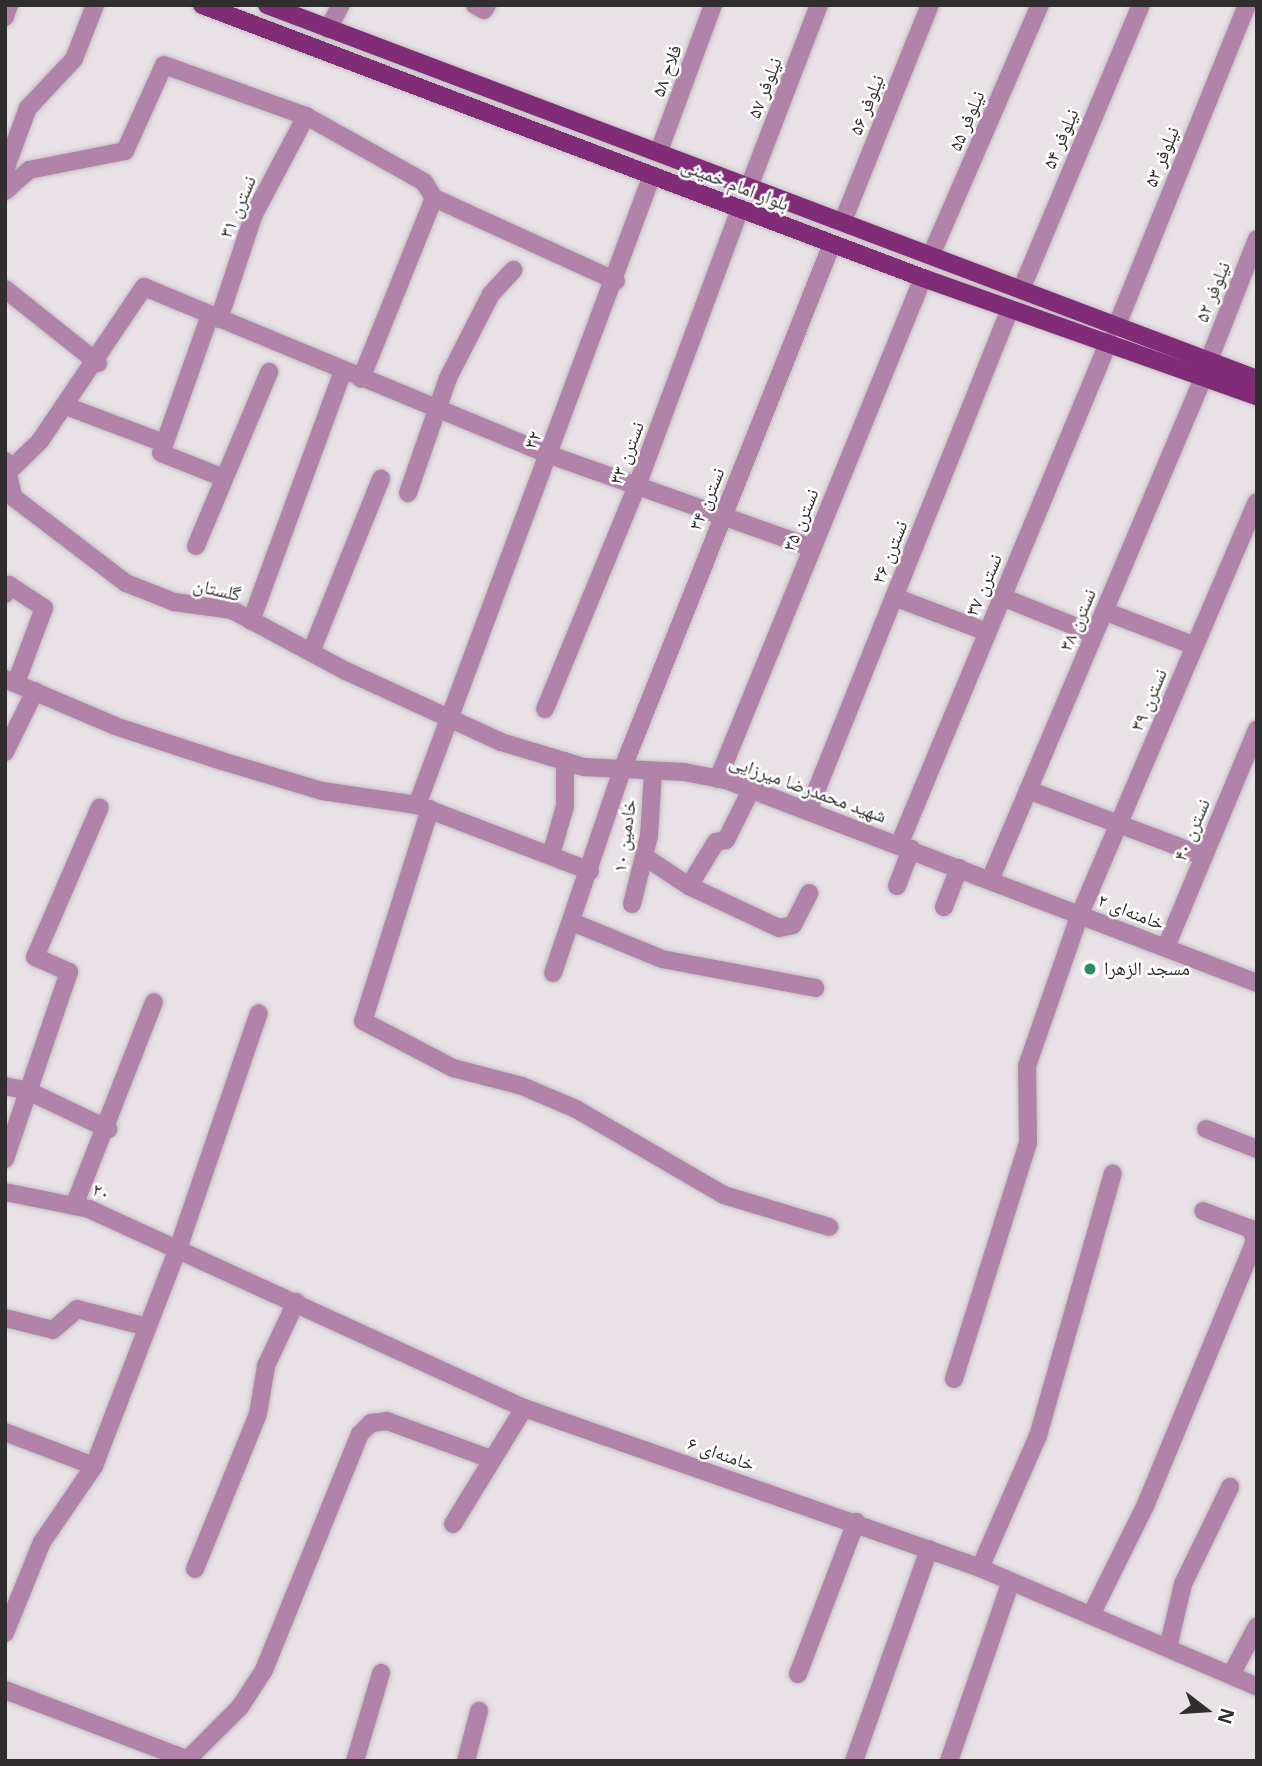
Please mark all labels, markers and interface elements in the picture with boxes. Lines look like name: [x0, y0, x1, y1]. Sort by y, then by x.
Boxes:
street label: فلاح ۵۸: [647, 42, 687, 100]
street label: نیلوفر ۵۷: [743, 54, 787, 122]
street label: نیلوفر ۵۶: [845, 71, 889, 139]
street label: نیلوفر ۵۵: [944, 87, 990, 155]
street label: نیلوفر ۵۴: [1038, 105, 1084, 173]
street label: نیلوفر ۵۳: [1140, 123, 1184, 191]
street label: بلوار امام خمینی: [678, 154, 792, 216]
street label: نسترن ۳۱: [215, 172, 261, 242]
street label: نیلوفر ۵۲: [1191, 258, 1235, 326]
street label: نسترن ۳۳: [605, 418, 649, 488]
street label: ۳۲: [519, 428, 547, 452]
street label: نسترن ۳۴: [684, 464, 730, 534]
street label: نسترن ۳۵: [778, 485, 824, 555]
street label: نسترن ۳۶: [867, 517, 913, 587]
street label: نسترن ۳۷: [961, 550, 1007, 620]
street label: گلستان: [191, 574, 243, 606]
street label: نسترن ۳۸: [1055, 585, 1101, 655]
street label: نسترن ۳۹: [1126, 665, 1172, 735]
street label: شهید محمدرضا میرزایی: [726, 750, 890, 828]
street label: نسترن ۴۰: [1169, 795, 1215, 865]
street label: خادمین ۱۰: [609, 798, 641, 874]
street label: خامنه‌ای ۲: [1095, 889, 1167, 935]
place label: مسجد الزهرا: [1104, 958, 1190, 980]
marker: مسجد الزهرا: [1082, 961, 1098, 977]
street label: ۲۰: [89, 1178, 113, 1206]
street label: خامنه‌ای ۶: [684, 1432, 758, 1476]
north arrow: [1171, 1675, 1241, 1745]
text: N: [1211, 1705, 1241, 1727]

